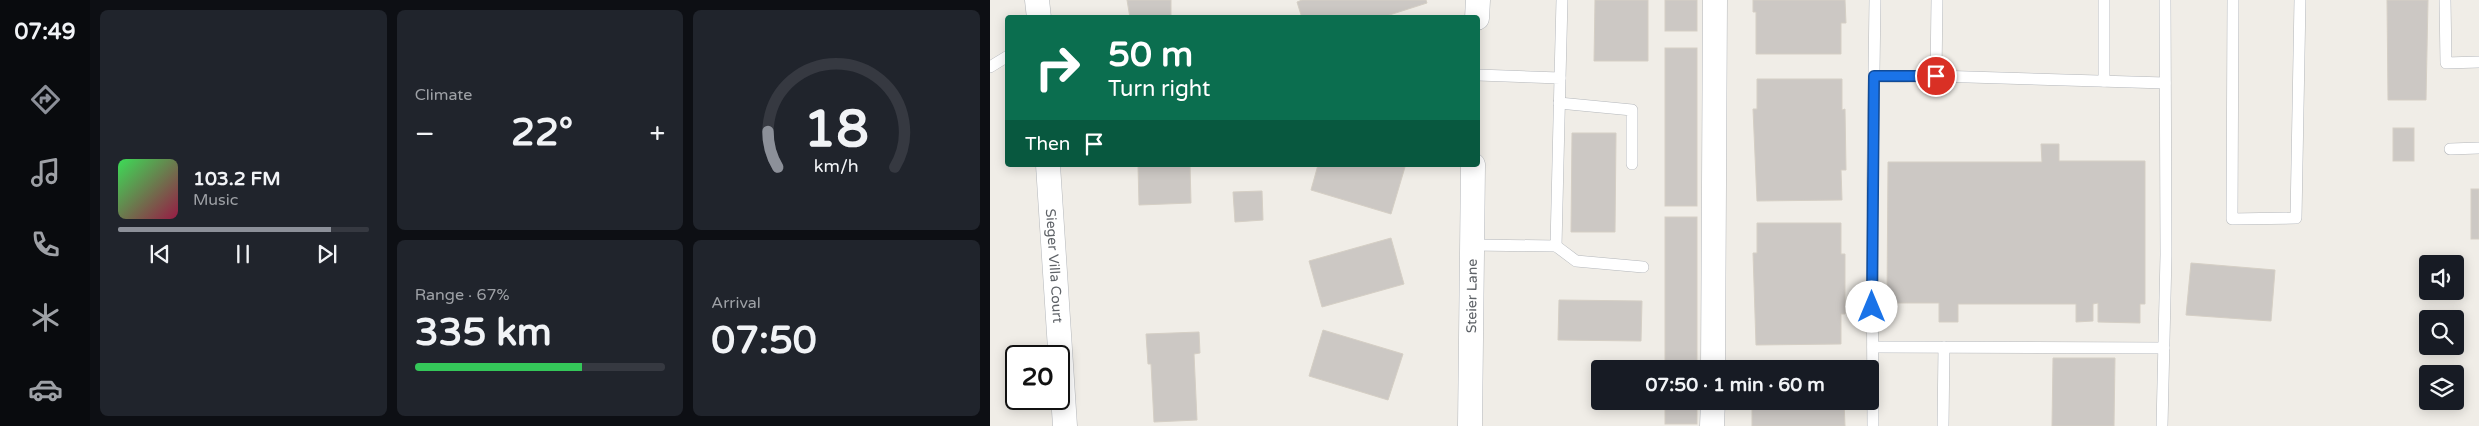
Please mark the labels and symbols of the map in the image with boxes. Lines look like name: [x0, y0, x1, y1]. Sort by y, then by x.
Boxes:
pin: [1915, 55, 1957, 97]
street label: Sieger Villa Court: [1042, 208, 1066, 324]
street label: Steier Lane: [1463, 259, 1481, 333]
position arrow: [1845, 280, 1897, 332]
speed limit sign: 20: [1005, 345, 1070, 410]

